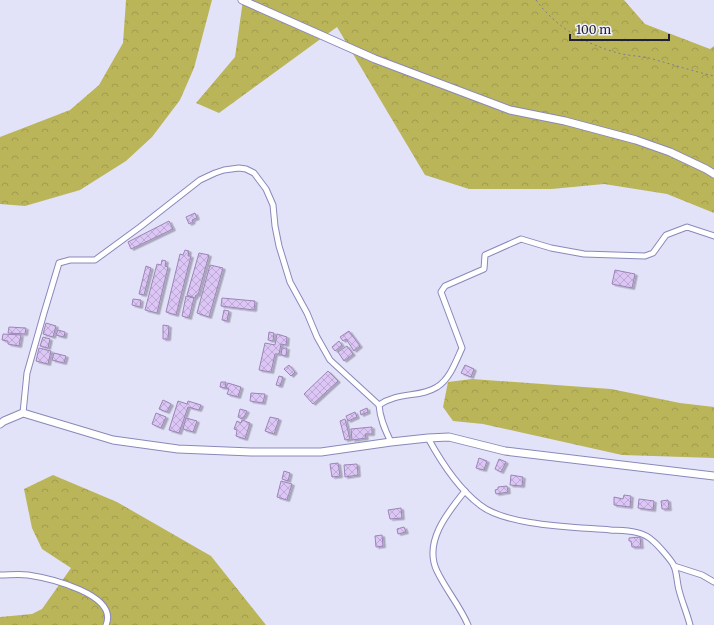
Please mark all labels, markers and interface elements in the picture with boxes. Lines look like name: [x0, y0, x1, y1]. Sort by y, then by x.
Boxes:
scale bar: [570, 16, 669, 42]
text: 100 m: [576, 22, 611, 37]

